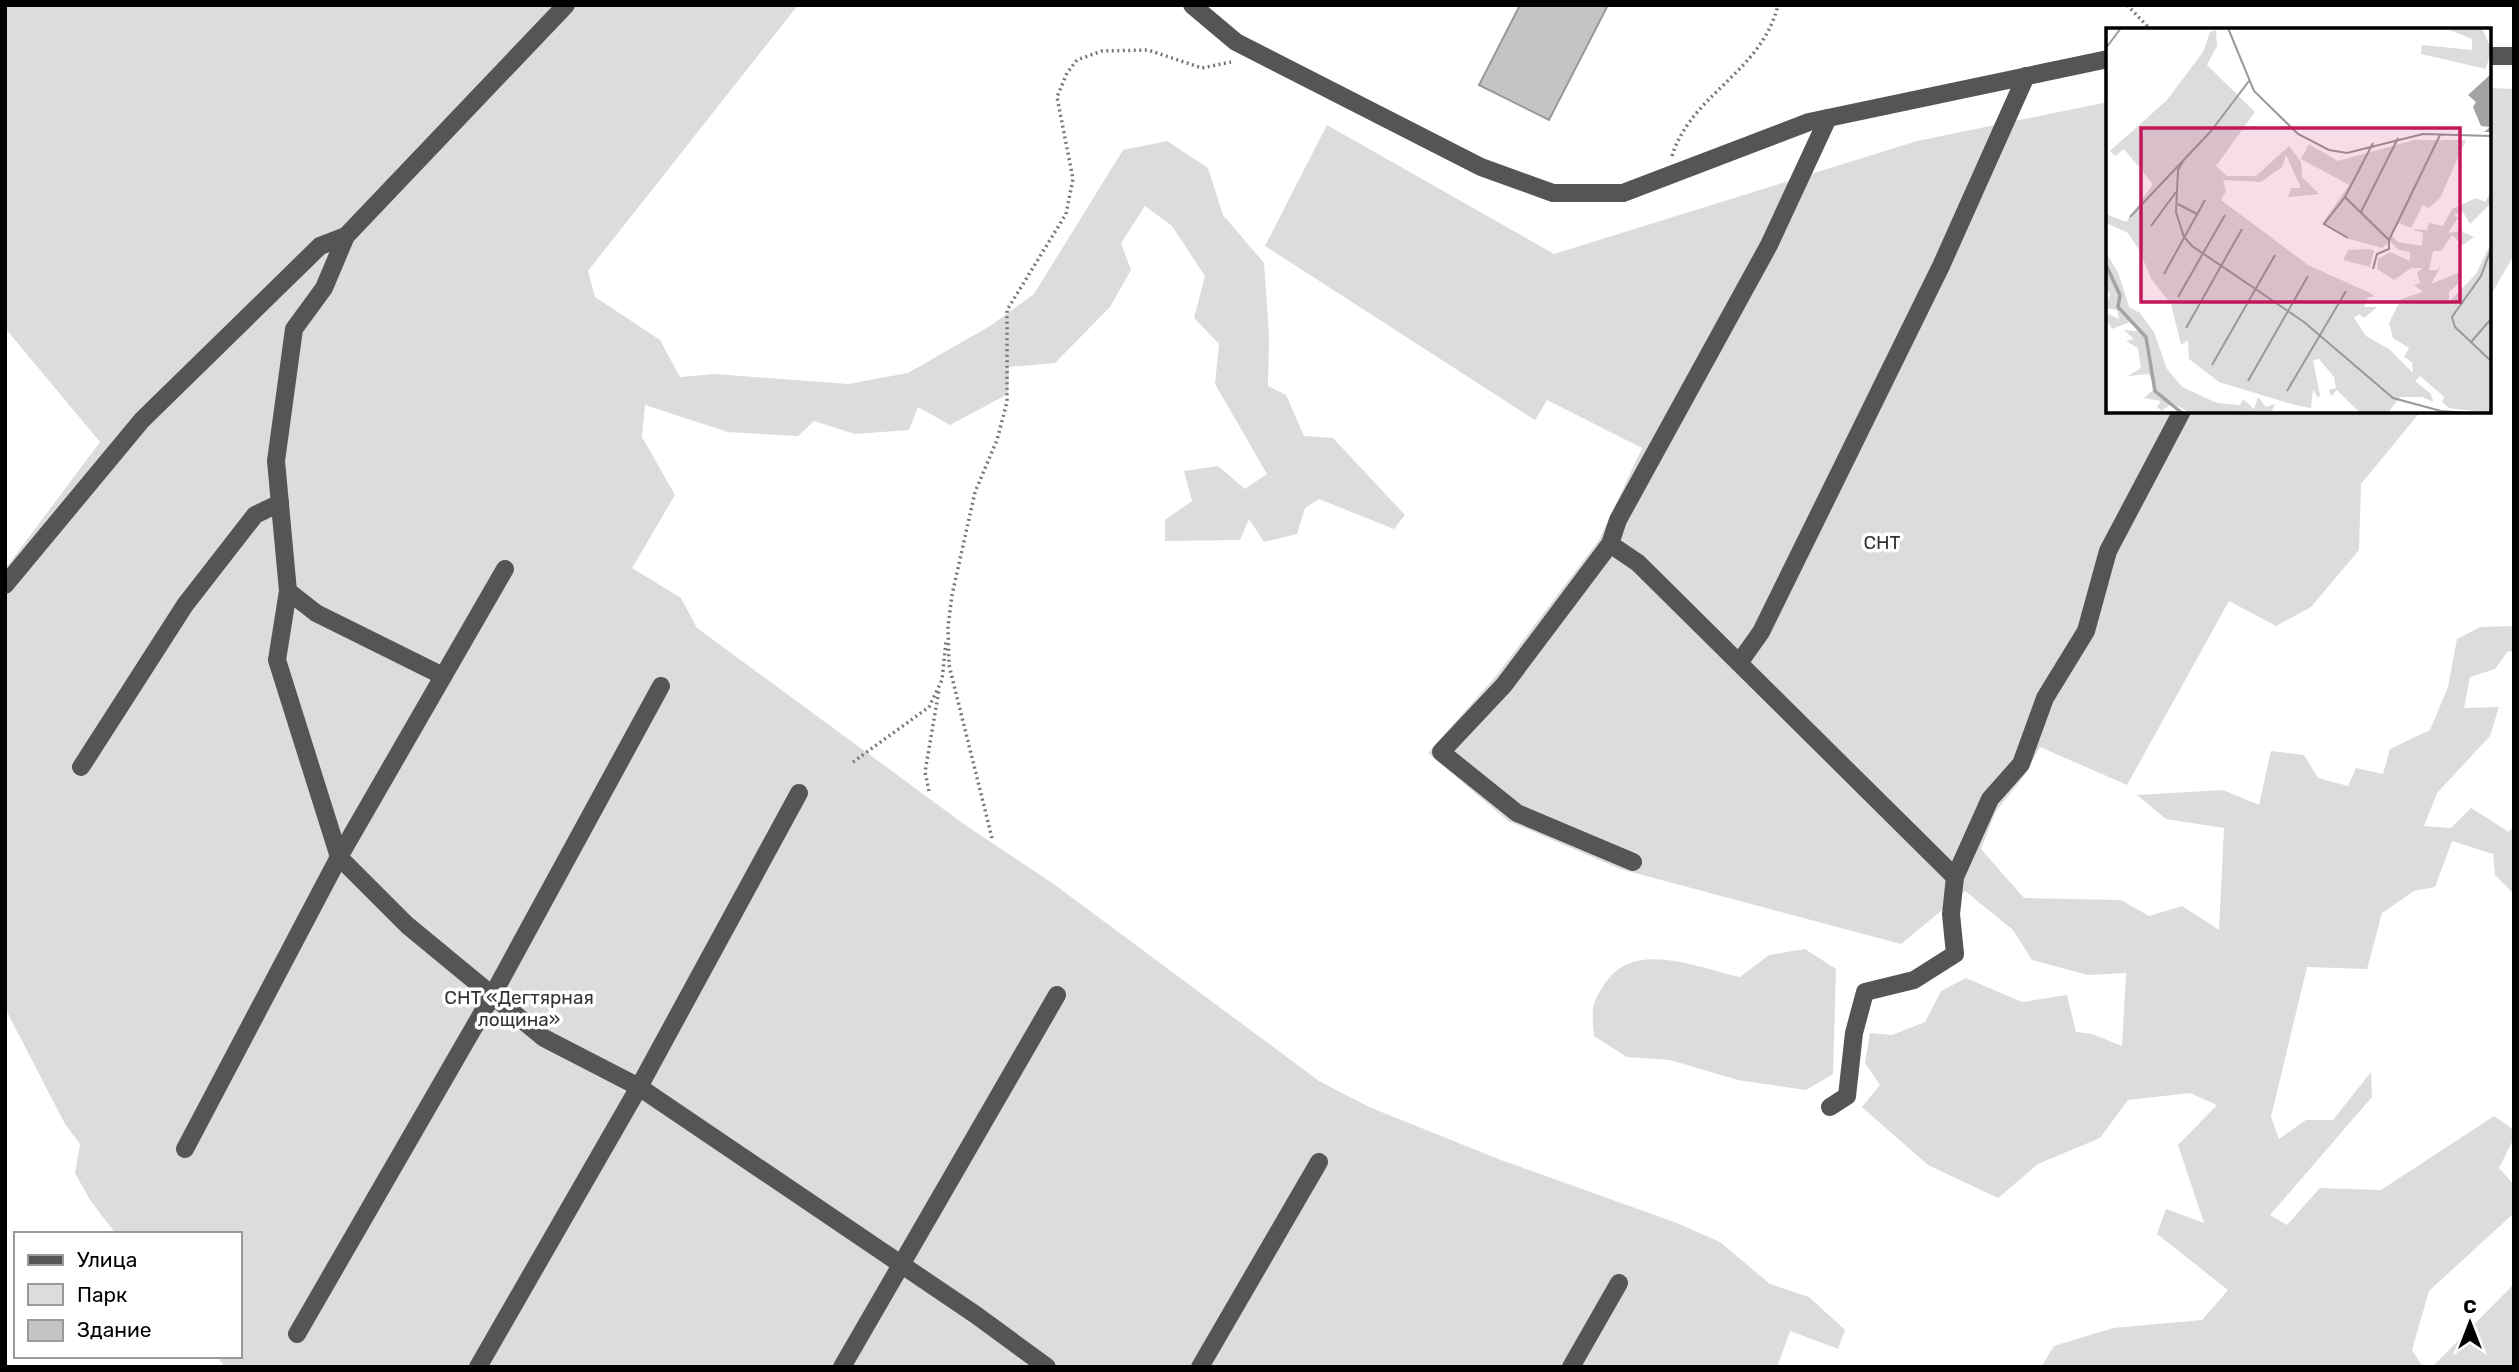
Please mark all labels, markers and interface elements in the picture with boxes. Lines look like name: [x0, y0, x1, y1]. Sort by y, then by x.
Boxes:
inset map: [2106, 28, 2491, 413]
park label: СНТ: [1863, 531, 1901, 554]
park label: СНТ «Дегтярная лощина»: [444, 986, 594, 1031]
legend: [14, 1232, 242, 1358]
text: Улица: [77, 1247, 137, 1272]
text: Парк: [77, 1282, 127, 1307]
north arrow: [2435, 1288, 2505, 1358]
text: С: [2463, 1295, 2477, 1318]
text: Здание: [77, 1317, 152, 1342]

